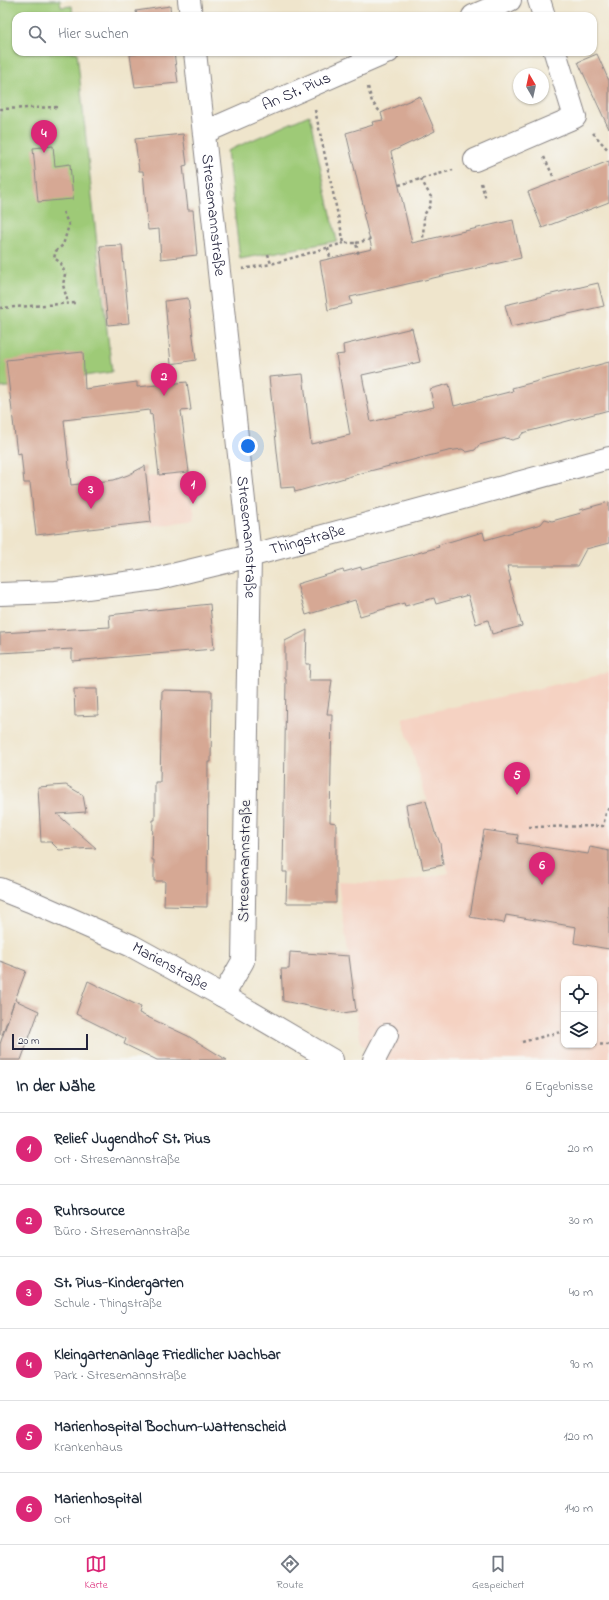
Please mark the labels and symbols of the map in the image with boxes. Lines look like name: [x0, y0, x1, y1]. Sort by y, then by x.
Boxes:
street label: An St. Pius: [258, 66, 335, 118]
north arrow: [513, 68, 549, 104]
pin: 4: [31, 120, 57, 153]
street label: Stresemannstraße: [194, 153, 231, 278]
pin: 2: [151, 363, 177, 396]
your location: [238, 436, 258, 456]
pin: 1: [180, 471, 206, 504]
street label: Stresemannstraße: [229, 475, 262, 599]
pin: 3: [78, 476, 104, 509]
street label: Thingstraße: [267, 518, 349, 562]
pin: 5: [504, 762, 530, 795]
street label: Stresemannstraße: [232, 799, 258, 922]
pin: 6: [529, 852, 555, 885]
street label: Marienstraße: [127, 936, 213, 998]
scale bar: [12, 1032, 88, 1051]

